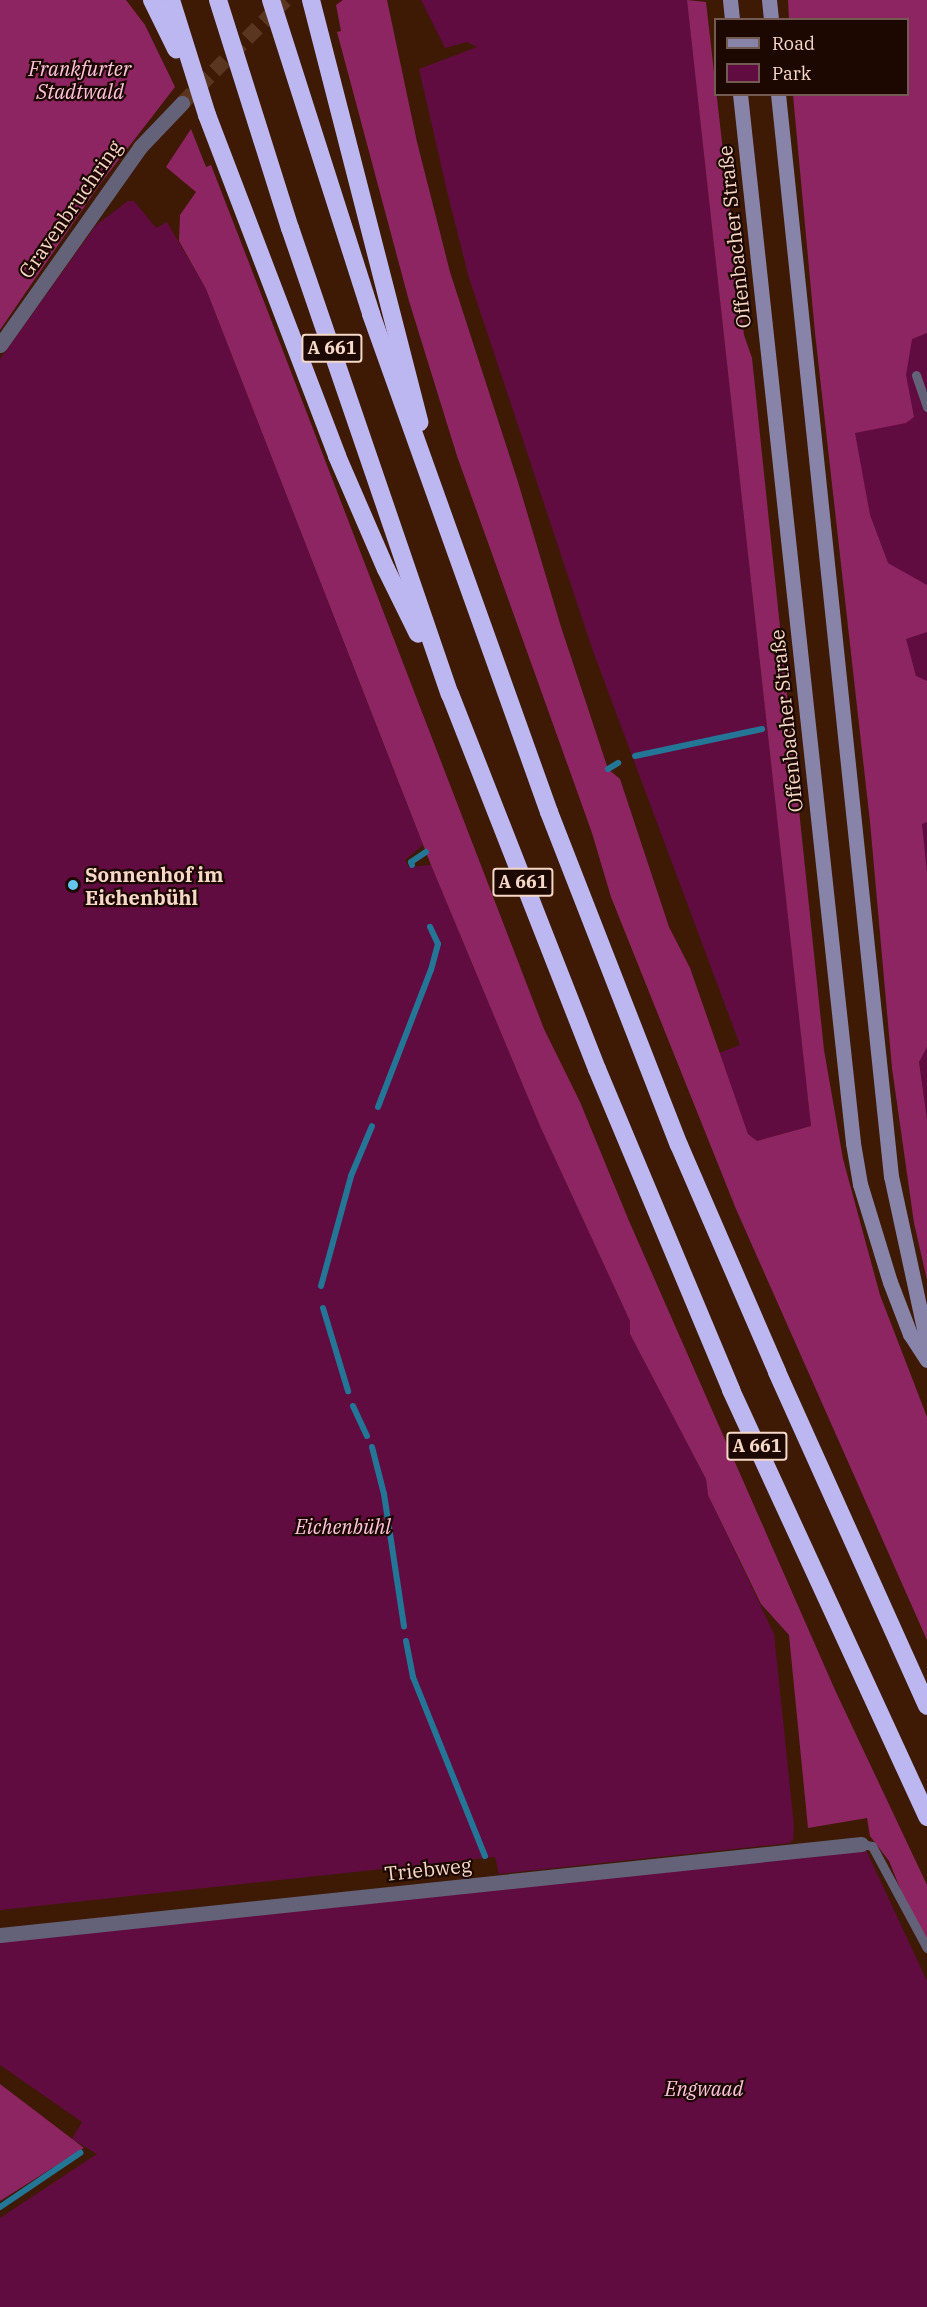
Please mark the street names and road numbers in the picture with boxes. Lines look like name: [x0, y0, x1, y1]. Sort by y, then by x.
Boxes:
street label: Gravenbruchring: [13, 135, 127, 283]
street label: Offenbacher Straße: [712, 144, 756, 330]
road number: A 661: [300, 333, 364, 363]
street label: Offenbacher Straße: [764, 628, 808, 814]
road number: A 661: [492, 867, 554, 897]
road number: A 661: [726, 1431, 789, 1461]
street label: Triebweg: [383, 1852, 473, 1886]

